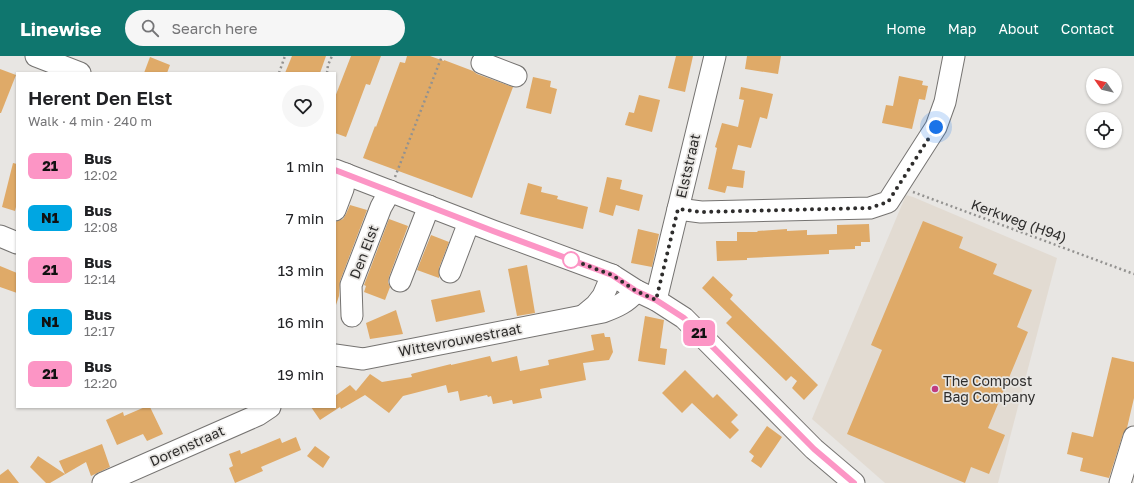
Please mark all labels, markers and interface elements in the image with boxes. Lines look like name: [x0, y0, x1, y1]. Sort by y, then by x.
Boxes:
search box: [125, 10, 405, 46]
text: Linewise: [20, 17, 101, 40]
icon: search: [139, 17, 161, 39]
text: Search here: [171, 19, 257, 37]
text: Home: [886, 20, 926, 37]
text: Map: [948, 20, 976, 37]
text: About: [998, 20, 1039, 37]
text: Contact: [1061, 20, 1114, 37]
north arrow: [1086, 68, 1122, 104]
map controls: [1086, 68, 1122, 148]
button: heart: [282, 85, 324, 127]
text: Herent Den Elst: [28, 86, 172, 109]
button: locate: [1086, 112, 1122, 148]
text: Walk · 4 min · 240 m: [28, 113, 152, 129]
your location: [926, 117, 946, 137]
street label: Elststraat: [672, 132, 703, 200]
text: Bus: [84, 149, 112, 167]
text: 21: [42, 157, 58, 174]
text: 1 min: [286, 157, 324, 175]
text: 12:02: [84, 167, 117, 183]
street label: Kerkweg (H94): [969, 195, 1069, 246]
text: Bus: [84, 201, 112, 219]
text: N1: [41, 209, 59, 226]
text: 7 min: [286, 209, 324, 227]
text: 12:08: [84, 219, 118, 235]
street label: Den Elst: [346, 223, 382, 281]
unlabelled marker: [562, 251, 580, 269]
text: Bus: [84, 253, 112, 271]
text: 21: [42, 261, 58, 278]
text: 13 min: [278, 261, 324, 279]
text: 12:14: [84, 271, 116, 287]
text: Bus: [84, 305, 112, 323]
text: N1: [41, 313, 59, 330]
text: 16 min: [277, 313, 324, 331]
street label: Wittevrouwestraat: [397, 319, 523, 360]
line badge: 21: [681, 320, 717, 346]
text: 12:17: [84, 323, 115, 339]
text: 21: [691, 324, 707, 341]
text: Bus: [84, 357, 112, 375]
text: 21: [42, 365, 58, 382]
text: 19 min: [277, 365, 324, 383]
place label: The Compost Bag Company: [943, 372, 1036, 405]
text: 12:20: [84, 375, 117, 391]
marker: The Compost Bag Company: [930, 384, 940, 394]
street label: Dorenstraat: [147, 422, 227, 470]

